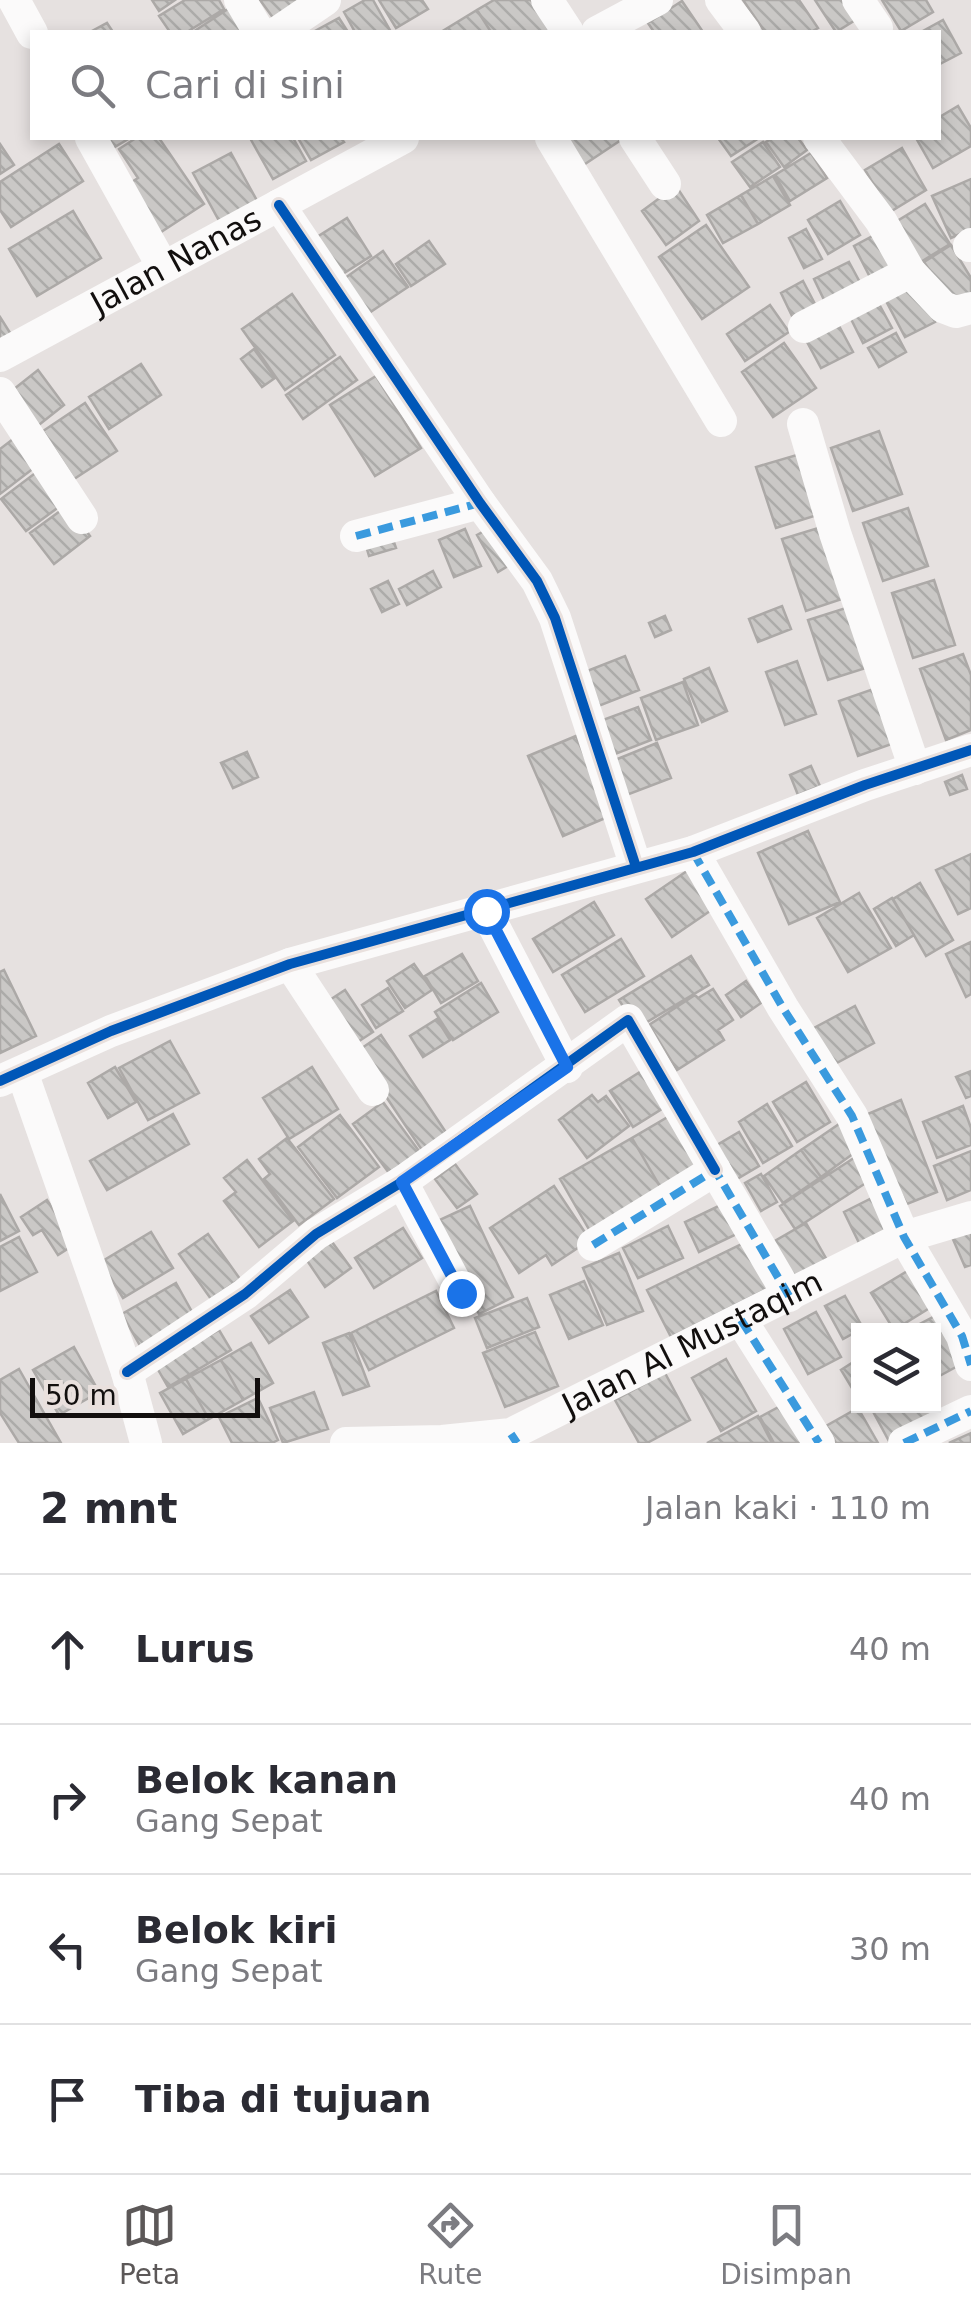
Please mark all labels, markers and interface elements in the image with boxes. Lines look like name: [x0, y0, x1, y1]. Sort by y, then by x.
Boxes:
search box: [30, 30, 941, 140]
icon: search: [65, 58, 120, 113]
text: Cari di sini: [145, 63, 345, 107]
street label: Jalan Nanas: [82, 199, 268, 323]
route start: [464, 889, 510, 935]
street label: Jalan Al Mustaqim: [554, 1262, 829, 1425]
route end: [439, 1271, 485, 1317]
map controls: [851, 1323, 941, 1413]
button: layers: [851, 1323, 941, 1413]
scale bar: [30, 1373, 260, 1418]
text: 50 m: [45, 1379, 117, 1412]
text: 2 mnt: [40, 1484, 178, 1533]
text: Jalan kaki · 110 m: [645, 1489, 931, 1527]
icon: ahead: [40, 1622, 95, 1677]
text: Lurus: [135, 1627, 255, 1671]
text: 40 m: [849, 1630, 931, 1668]
text: Belok kanan: [135, 1758, 398, 1802]
icon: right: [40, 1772, 95, 1827]
text: 40 m: [849, 1780, 931, 1818]
text: Gang Sepat: [135, 1802, 323, 1840]
text: Belok kiri: [135, 1908, 337, 1952]
icon: left: [40, 1922, 95, 1977]
text: 30 m: [849, 1930, 931, 1968]
text: Gang Sepat: [135, 1952, 323, 1990]
icon: arrive: [40, 2072, 95, 2127]
text: Tiba di tujuan: [135, 2077, 431, 2121]
tab: Peta: [119, 2198, 180, 2291]
tab: Rute: [418, 2198, 482, 2291]
tab: Disimpan: [720, 2198, 852, 2291]

